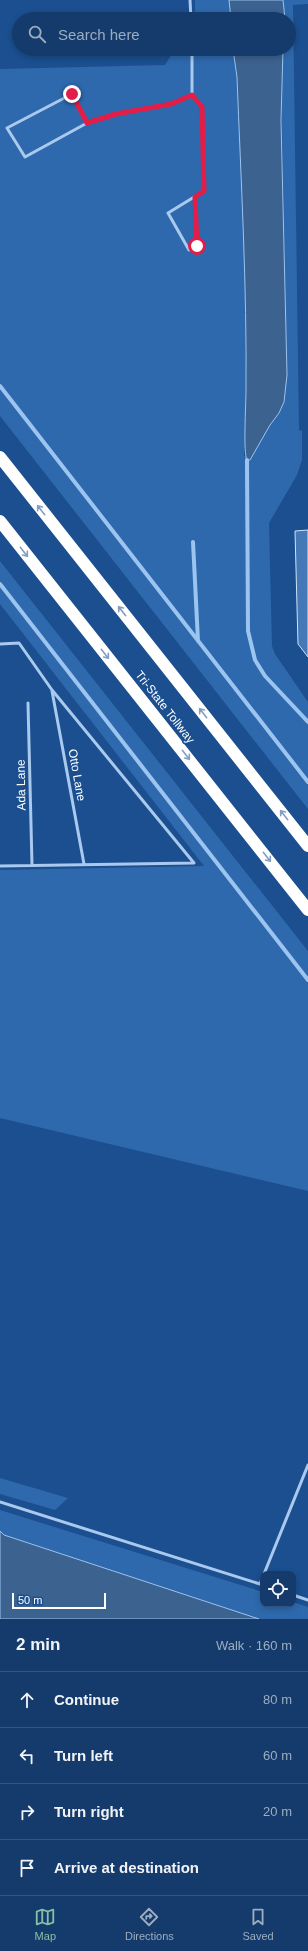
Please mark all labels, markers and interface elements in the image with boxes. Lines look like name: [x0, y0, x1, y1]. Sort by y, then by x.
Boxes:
search box: [12, 12, 296, 56]
icon: search: [26, 23, 48, 45]
text: Search here: [58, 26, 140, 43]
route end: [63, 85, 81, 103]
route start: [188, 237, 206, 255]
one-way arrow: [37, 504, 46, 515]
one-way arrow: [20, 546, 29, 557]
one-way arrow: [118, 606, 127, 617]
one-way arrow: [101, 648, 109, 659]
street label: Tri-State Tollway: [132, 668, 198, 746]
one-way arrow: [199, 708, 207, 719]
street label: Otto Lane: [66, 748, 89, 802]
one-way arrow: [181, 750, 190, 761]
street label: Ada Lane: [14, 759, 28, 811]
one-way arrow: [279, 810, 288, 821]
one-way arrow: [262, 852, 271, 863]
map controls: [260, 1571, 296, 1607]
button: locate: [260, 1571, 296, 1607]
scale bar: [12, 1591, 106, 1610]
text: 50 m: [18, 1594, 42, 1606]
text: 2 min: [16, 1635, 60, 1654]
text: Walk · 160 m: [216, 1638, 292, 1653]
icon: ahead: [16, 1689, 38, 1711]
text: Continue: [54, 1691, 119, 1708]
text: 80 m: [263, 1692, 292, 1707]
icon: left: [16, 1745, 38, 1767]
text: Turn left: [54, 1747, 113, 1764]
text: 60 m: [263, 1748, 292, 1763]
icon: right: [16, 1801, 38, 1823]
text: Turn right: [54, 1803, 124, 1820]
text: 20 m: [263, 1804, 292, 1819]
icon: arrive: [16, 1857, 38, 1879]
text: Arrive at destination: [54, 1859, 199, 1876]
tab: Map: [34, 1906, 56, 1942]
tab: Directions: [125, 1906, 174, 1942]
tab: Saved: [242, 1906, 274, 1942]

